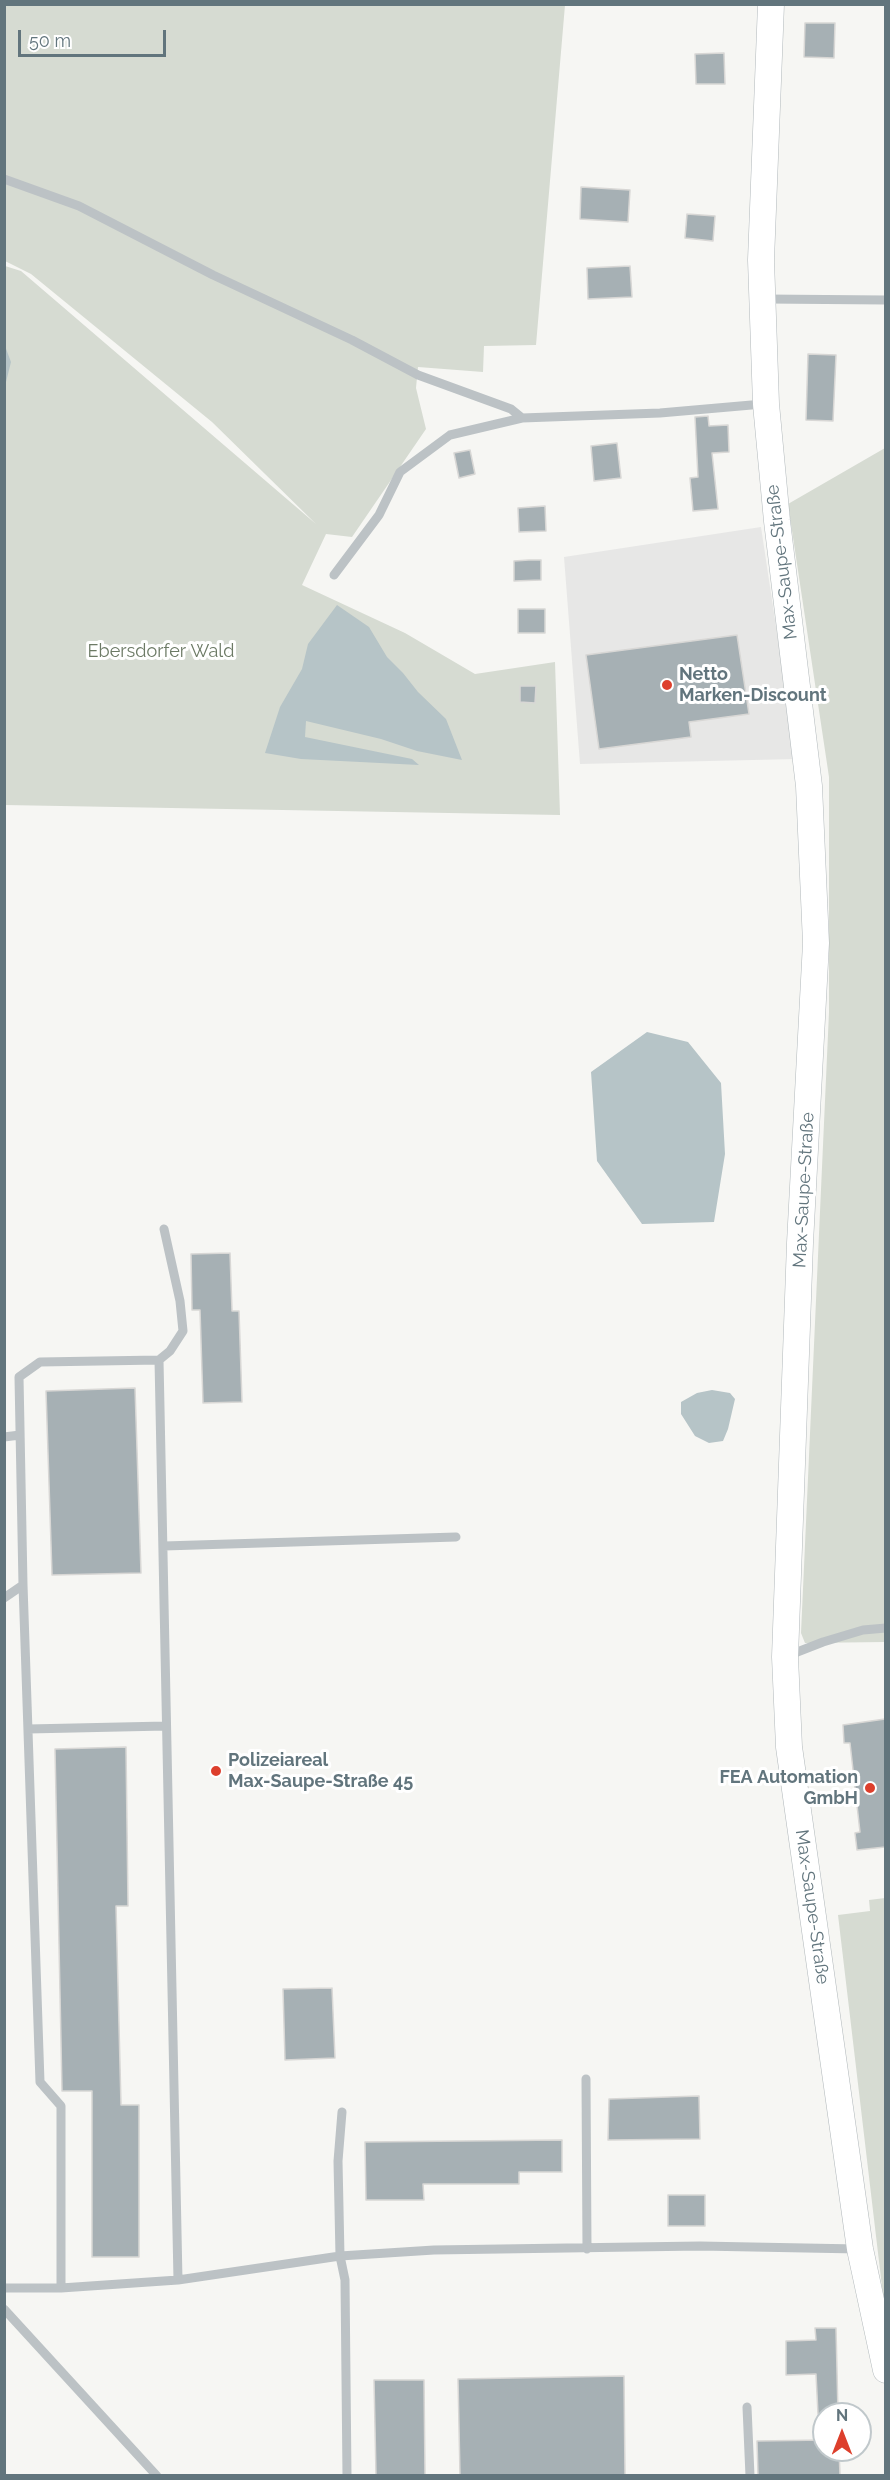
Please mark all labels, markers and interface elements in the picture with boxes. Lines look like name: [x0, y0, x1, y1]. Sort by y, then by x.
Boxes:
scale bar: [21, 18, 170, 56]
text: 50 m: [29, 30, 71, 51]
street label: Max-Saupe-Straße: [762, 483, 802, 641]
park label: Ebersdorfer Wald: [88, 641, 234, 663]
place label: Netto Marken-Discount: [679, 664, 827, 706]
marker: Netto Marken-Discount: [660, 678, 674, 692]
street label: Max-Saupe-Straße: [789, 1112, 819, 1268]
place label: Polizeiareal Max-Saupe-Straße 45: [228, 1750, 413, 1792]
marker: Polizeiareal Max-Saupe-Straße 45: [209, 1764, 223, 1778]
place label: FEA Automation GmbH: [719, 1767, 858, 1810]
marker: FEA Automation GmbH: [863, 1781, 877, 1795]
street label: Max-Saupe-Straße: [790, 1828, 834, 1986]
north arrow: [812, 2402, 872, 2462]
text: N: [836, 2406, 848, 2425]

